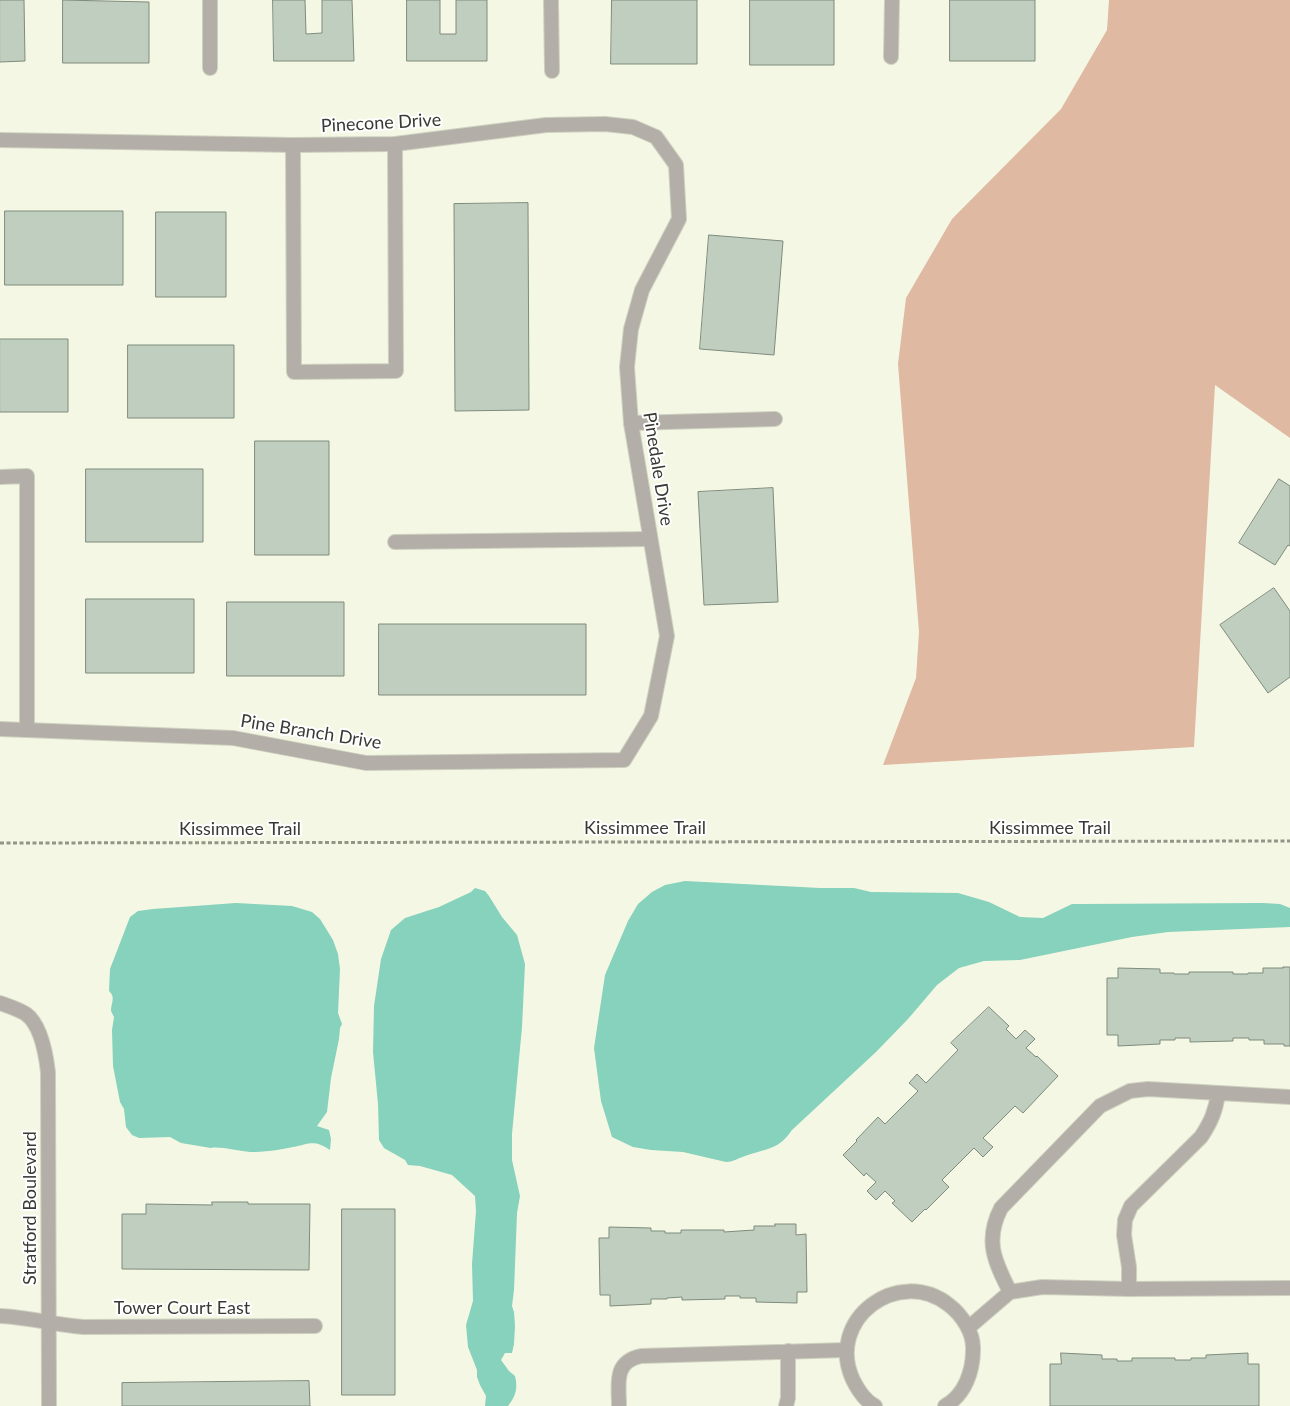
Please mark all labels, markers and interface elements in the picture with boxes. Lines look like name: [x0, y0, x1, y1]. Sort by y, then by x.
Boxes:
street label: Pinecone Drive: [320, 109, 442, 137]
street label: Pinedale Drive: [638, 411, 678, 527]
street label: Pine Branch Drive: [239, 710, 383, 754]
street label: Kissimmee Trail: [584, 817, 706, 839]
street label: Kissimmee Trail: [989, 817, 1111, 839]
street label: Kissimmee Trail: [179, 818, 301, 840]
street label: Stratford Boulevard: [19, 1131, 41, 1285]
street label: Tower Court East: [114, 1297, 250, 1319]

